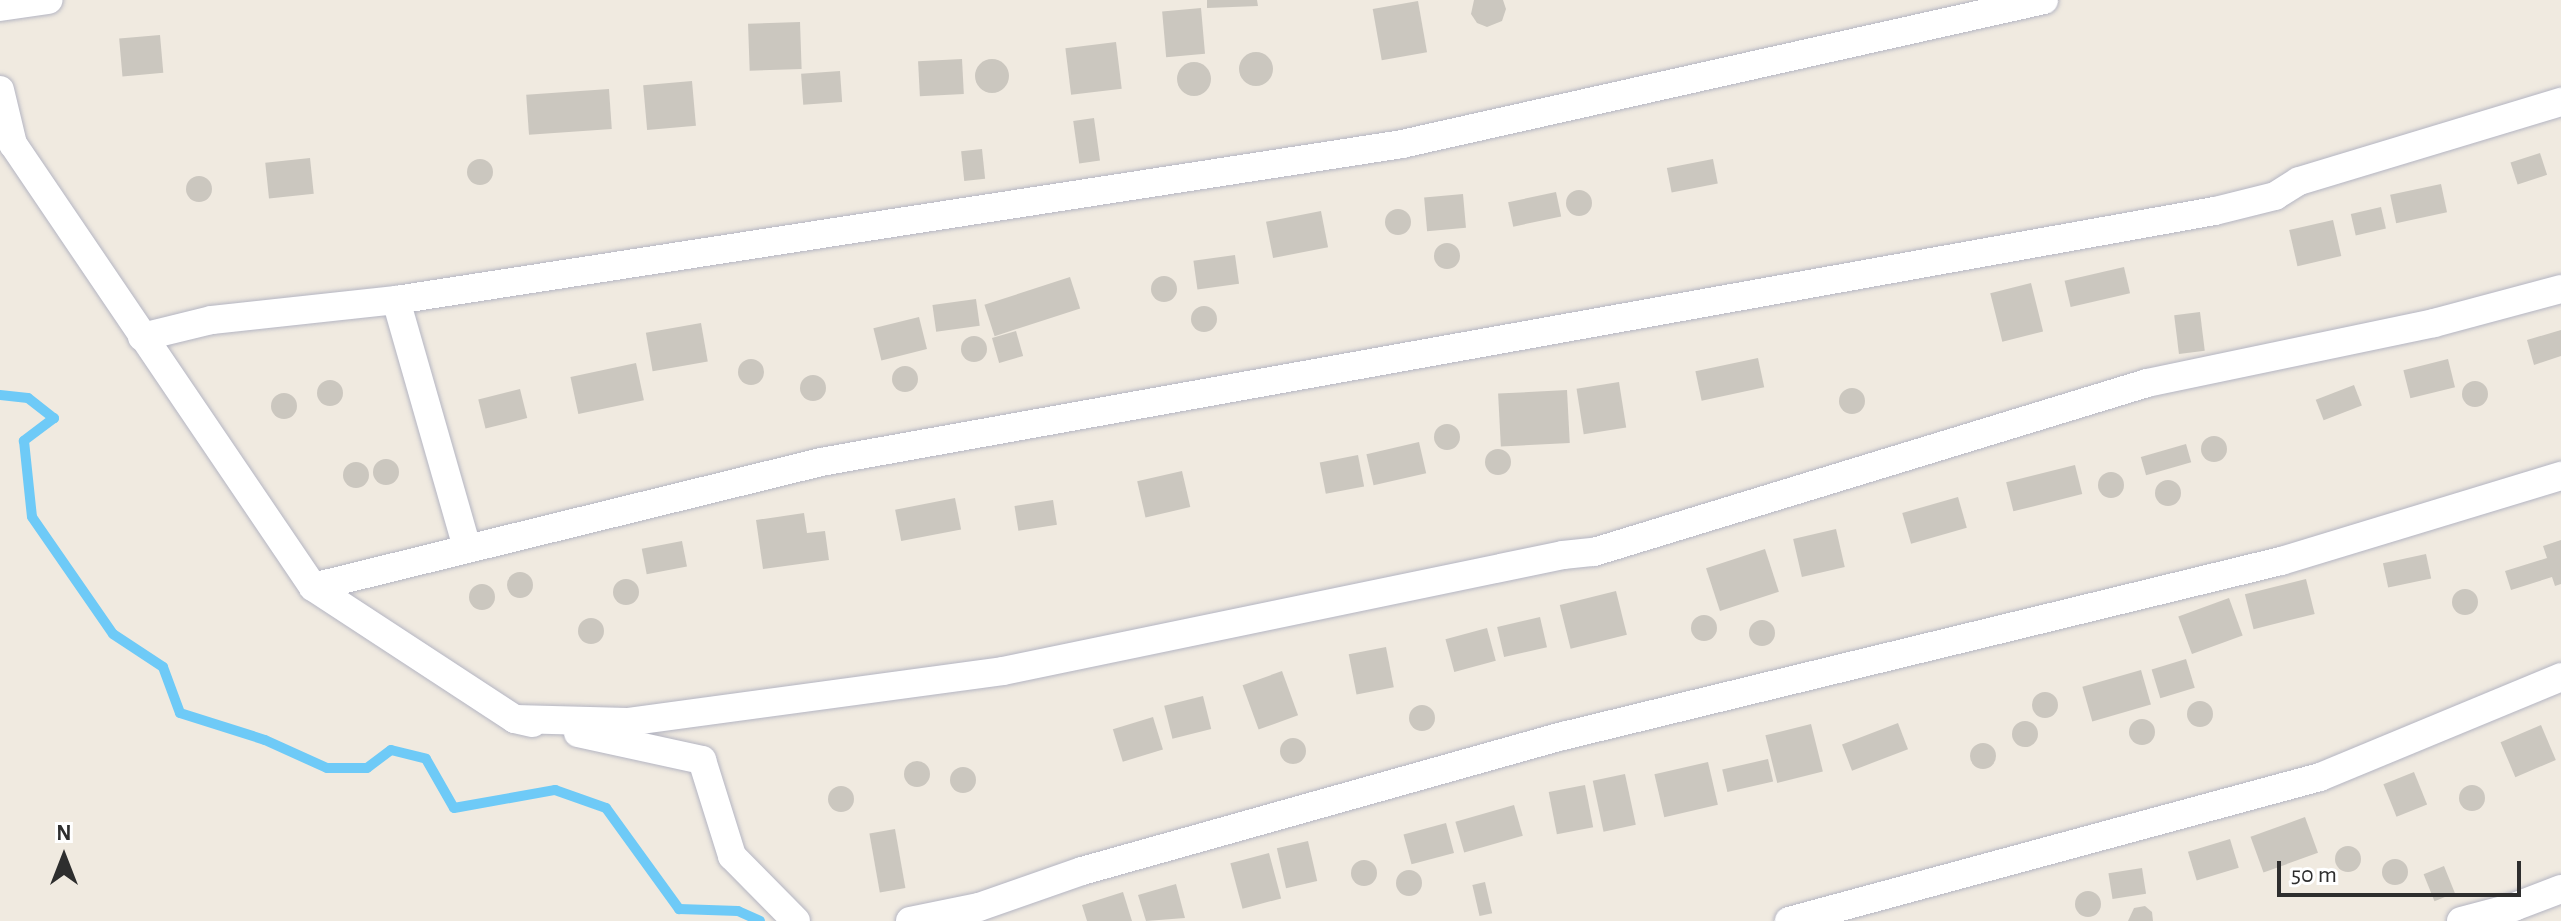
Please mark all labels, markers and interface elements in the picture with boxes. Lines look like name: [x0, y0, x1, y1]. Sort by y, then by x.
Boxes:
north arrow: [24, 817, 104, 897]
text: N: [56, 822, 72, 844]
scale bar: [2281, 845, 2525, 895]
text: 50 m: [2291, 863, 2337, 887]

